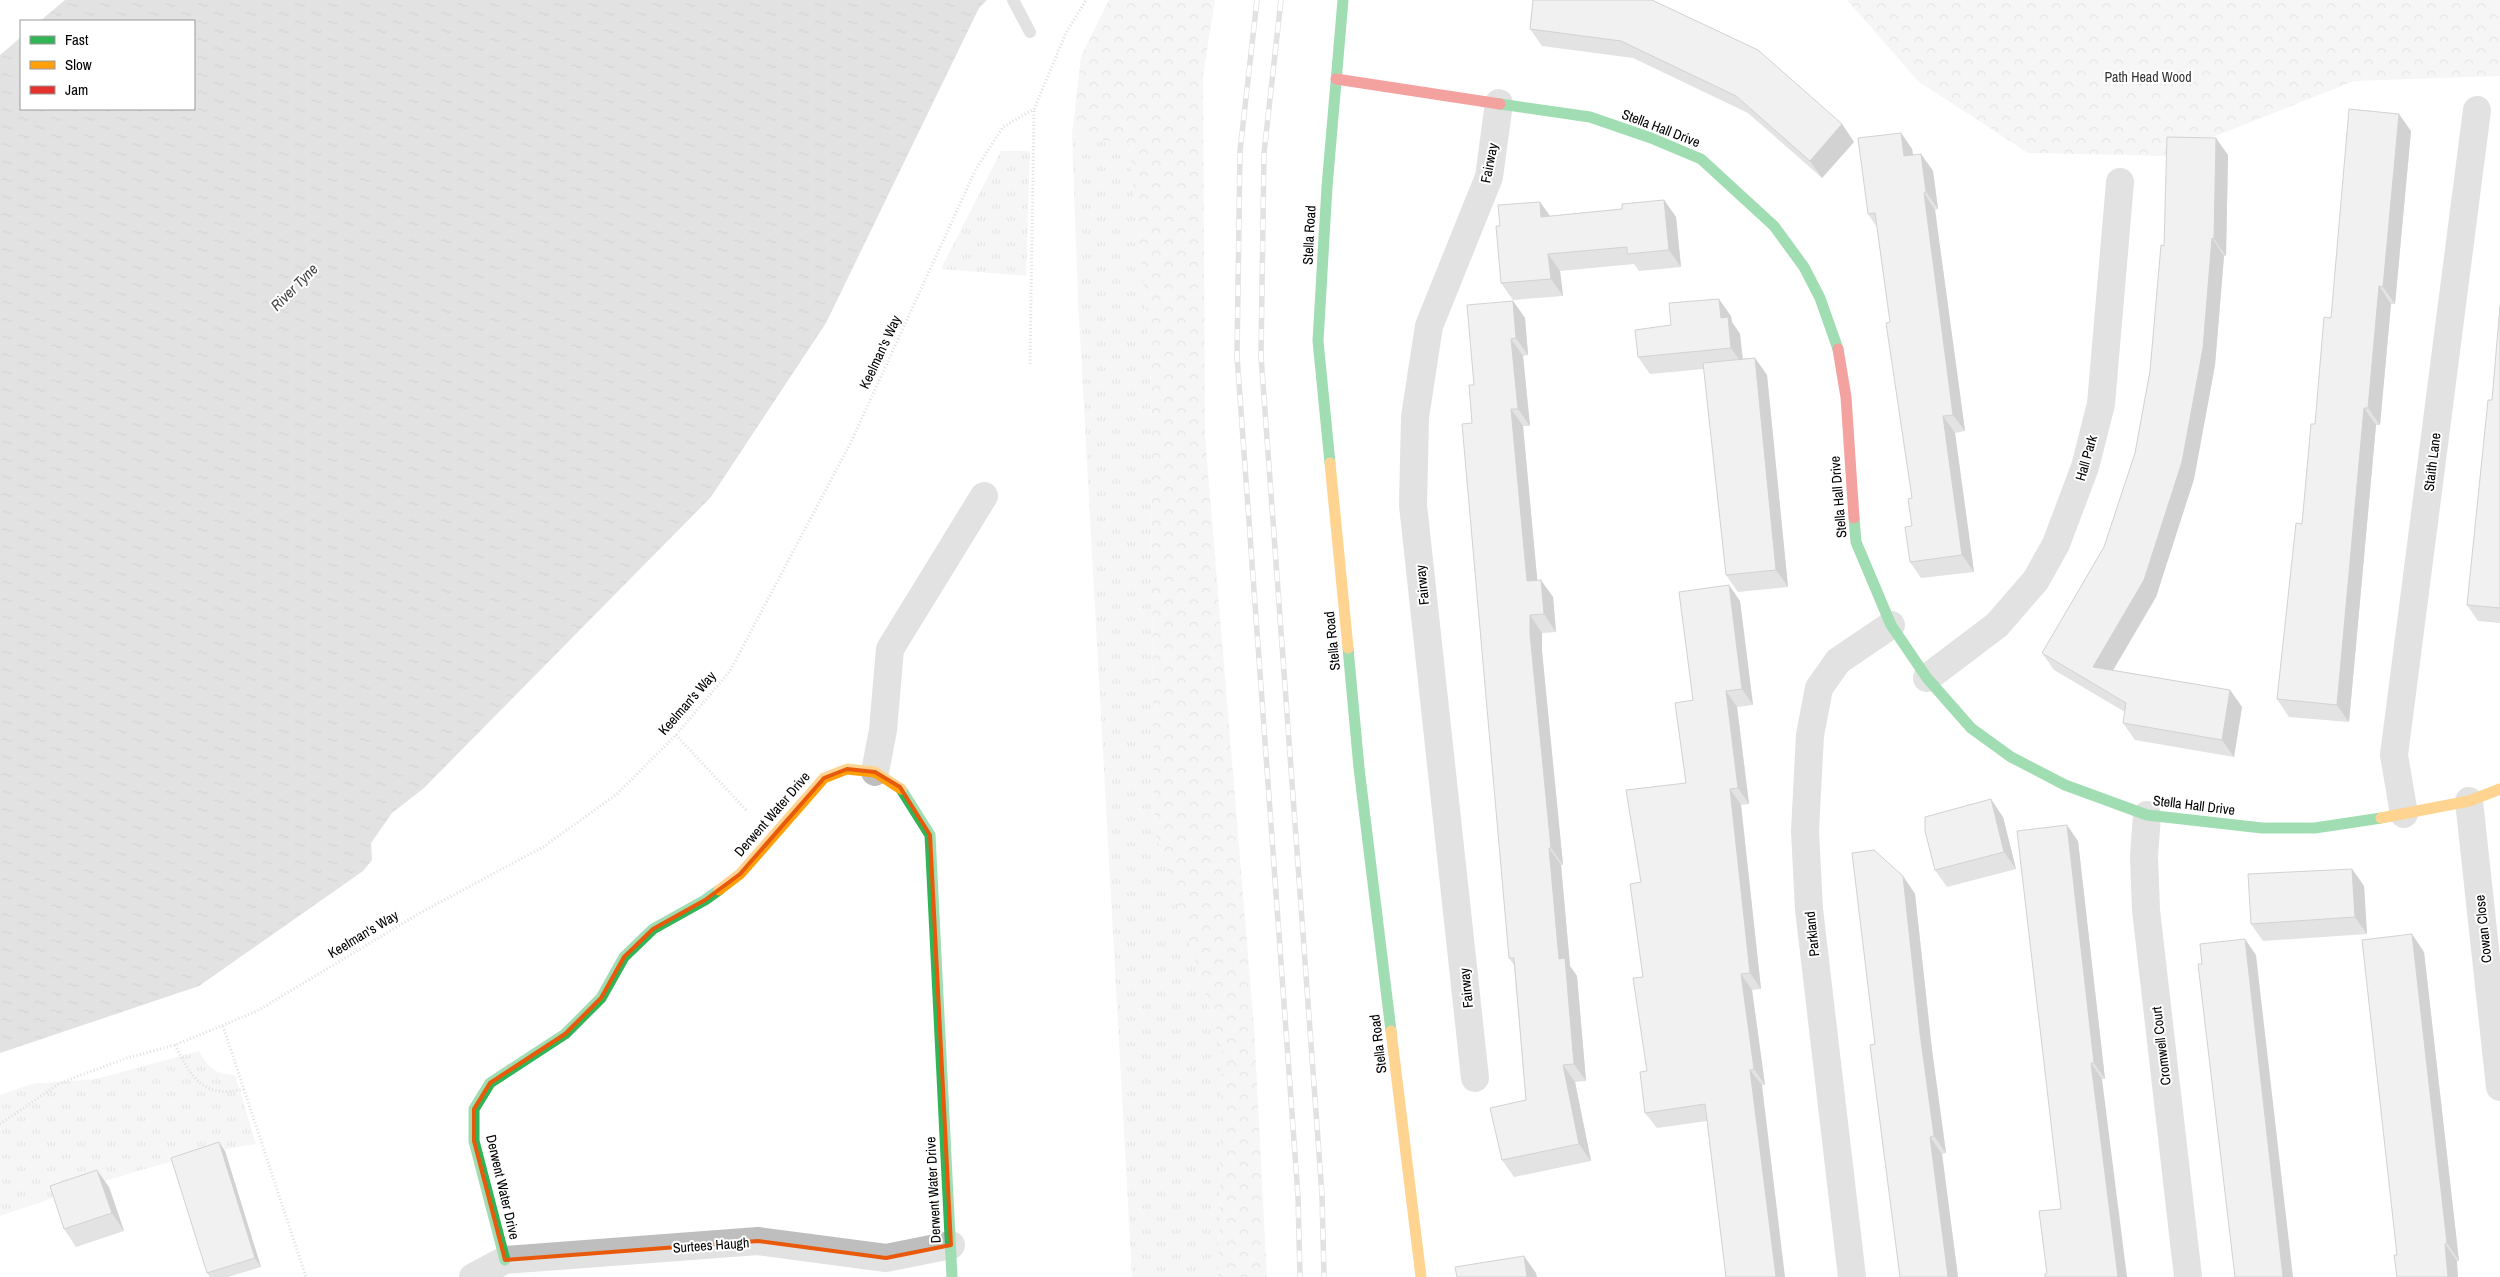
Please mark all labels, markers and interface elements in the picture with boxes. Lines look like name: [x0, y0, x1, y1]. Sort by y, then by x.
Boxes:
legend: [20, 20, 195, 110]
text: Fast: [65, 29, 89, 50]
text: Slow: [65, 54, 92, 75]
park label: Path Head Wood: [2104, 68, 2192, 86]
text: Jam: [65, 79, 88, 100]
street label: Stella Hall Drive: [1619, 105, 1703, 151]
street label: Fairway: [1476, 141, 1502, 184]
street label: Stella Road: [1298, 205, 1320, 265]
water label: River Tyne: [266, 259, 322, 315]
street label: Keelman's Way: [855, 312, 905, 392]
street label: Staith Lane: [2419, 432, 2445, 492]
street label: Hall Park: [2071, 433, 2101, 483]
street label: Stella Hall Drive: [1825, 455, 1851, 539]
street label: Fairway: [1411, 564, 1433, 606]
street label: Stella Road: [1320, 611, 1344, 671]
street label: Keelman's Way: [654, 667, 720, 739]
street label: Derwent Water Drive: [730, 768, 814, 860]
street label: Stella Hall Drive: [2152, 791, 2236, 819]
street label: Cowan Close: [2470, 894, 2496, 964]
street label: Keelman's Way: [325, 906, 402, 962]
street label: Parkland: [1801, 911, 1823, 957]
street label: Fairway: [1455, 967, 1477, 1009]
street label: Cromwell Court: [2147, 1006, 2175, 1086]
street label: Stella Road: [1365, 1013, 1391, 1075]
street label: Derwent Water Drive: [482, 1133, 524, 1241]
street label: Derwent Water Drive: [921, 1136, 945, 1244]
street label: Surtees Haugh: [672, 1233, 750, 1257]

